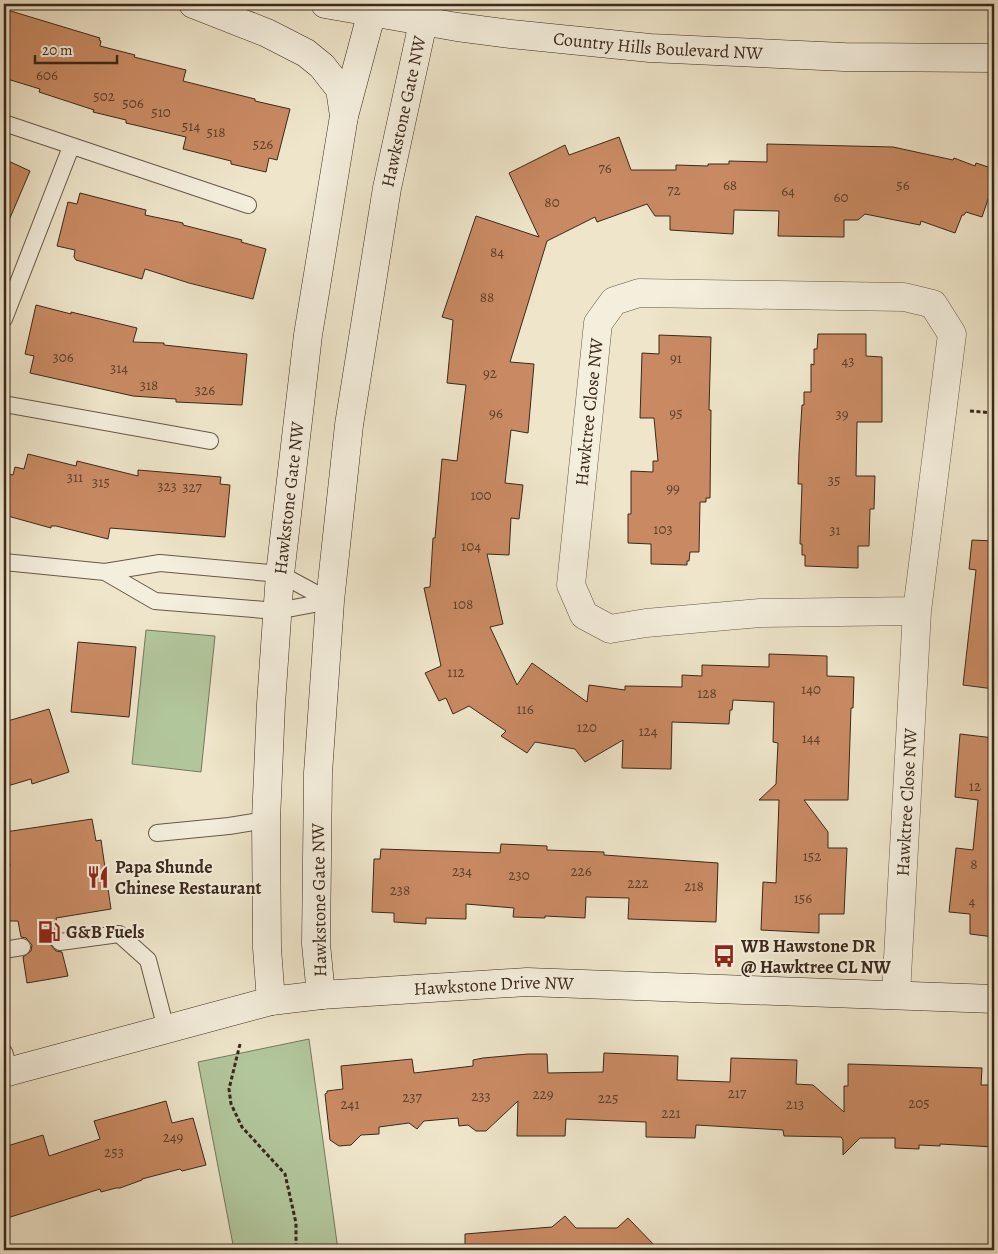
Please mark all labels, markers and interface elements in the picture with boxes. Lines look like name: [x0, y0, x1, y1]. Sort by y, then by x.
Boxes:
street label: Country Hills Boulevard NW: [552, 26, 764, 65]
scale bar: [35, 32, 118, 64]
street label: Hawkstone Gate NW: [376, 33, 432, 189]
text: 20 m: [42, 40, 73, 60]
house number: 606: [36, 65, 58, 85]
house number: 502: [93, 86, 115, 106]
house number: 506: [122, 93, 144, 113]
house number: 510: [151, 102, 171, 122]
house number: 514: [182, 116, 200, 136]
house number: 518: [207, 122, 225, 142]
house number: 526: [253, 134, 273, 154]
house number: 76: [598, 158, 612, 178]
house number: 68: [723, 175, 737, 195]
house number: 56: [896, 175, 910, 195]
house number: 72: [667, 180, 681, 200]
house number: 64: [781, 181, 795, 201]
house number: 60: [834, 187, 848, 207]
house number: 80: [544, 192, 560, 212]
house number: 84: [490, 242, 504, 262]
house number: 88: [480, 287, 494, 307]
street label: Hawktree Close NW: [569, 337, 609, 487]
house number: 306: [52, 347, 74, 367]
house number: 91: [670, 348, 682, 368]
house number: 43: [841, 351, 855, 371]
house number: 314: [110, 358, 128, 378]
house number: 92: [483, 363, 497, 383]
house number: 318: [140, 375, 158, 395]
house number: 326: [195, 380, 215, 400]
house number: 96: [489, 403, 503, 423]
house number: 95: [669, 403, 683, 423]
house number: 39: [835, 404, 849, 424]
street label: Hawkstone Gate NW: [268, 420, 310, 576]
house number: 311: [67, 467, 83, 487]
house number: 35: [828, 470, 840, 490]
house number: 315: [92, 472, 110, 492]
house number: 323: [157, 476, 177, 496]
house number: 327: [182, 477, 203, 497]
house number: 99: [666, 478, 680, 498]
house number: 100: [470, 485, 492, 505]
house number: 103: [653, 519, 673, 539]
house number: 31: [829, 520, 841, 540]
house number: 104: [461, 536, 481, 556]
house number: 108: [453, 594, 473, 614]
house number: 112: [447, 662, 465, 682]
house number: 140: [801, 679, 821, 699]
house number: 128: [697, 683, 717, 703]
house number: 116: [516, 699, 534, 719]
house number: 120: [577, 717, 597, 737]
house number: 124: [638, 721, 658, 741]
street label: Hawktree Close NW: [890, 727, 923, 877]
house number: 144: [802, 728, 821, 748]
house number: 12: [969, 776, 981, 796]
street label: Hawkstone Gate NW: [306, 823, 332, 977]
house number: 152: [803, 846, 821, 866]
house number: 8: [970, 854, 978, 874]
place label: Papa Shunde Chinese Restaurant: [115, 855, 262, 900]
house number: 234: [452, 861, 472, 881]
house number: 226: [570, 861, 592, 881]
restaurant icon: Papa Shunde Chinese Restaurant: [85, 864, 111, 890]
house number: 230: [508, 865, 530, 885]
house number: 222: [627, 873, 649, 893]
house number: 218: [684, 876, 704, 896]
house number: 238: [390, 880, 410, 900]
house number: 156: [794, 888, 812, 908]
house number: 4: [969, 891, 976, 911]
fuel station icon: G&B Fuels: [36, 919, 62, 945]
place label: G&B Fuels: [66, 920, 145, 944]
place label: WB Hawstone DR @ Hawktree CL NW: [740, 934, 892, 979]
bus stop icon: WB Hawstone DR @ Hawktree CL NW: [711, 943, 737, 969]
street label: Hawkstone Drive NW: [413, 970, 575, 1001]
house number: 217: [728, 1083, 747, 1103]
house number: 229: [532, 1084, 554, 1104]
house number: 233: [471, 1086, 491, 1106]
house number: 237: [402, 1087, 423, 1107]
house number: 225: [598, 1088, 618, 1108]
house number: 205: [908, 1093, 930, 1113]
house number: 241: [340, 1094, 360, 1114]
house number: 213: [786, 1094, 804, 1114]
house number: 221: [661, 1103, 681, 1123]
house number: 249: [163, 1127, 184, 1147]
house number: 253: [104, 1142, 124, 1162]

